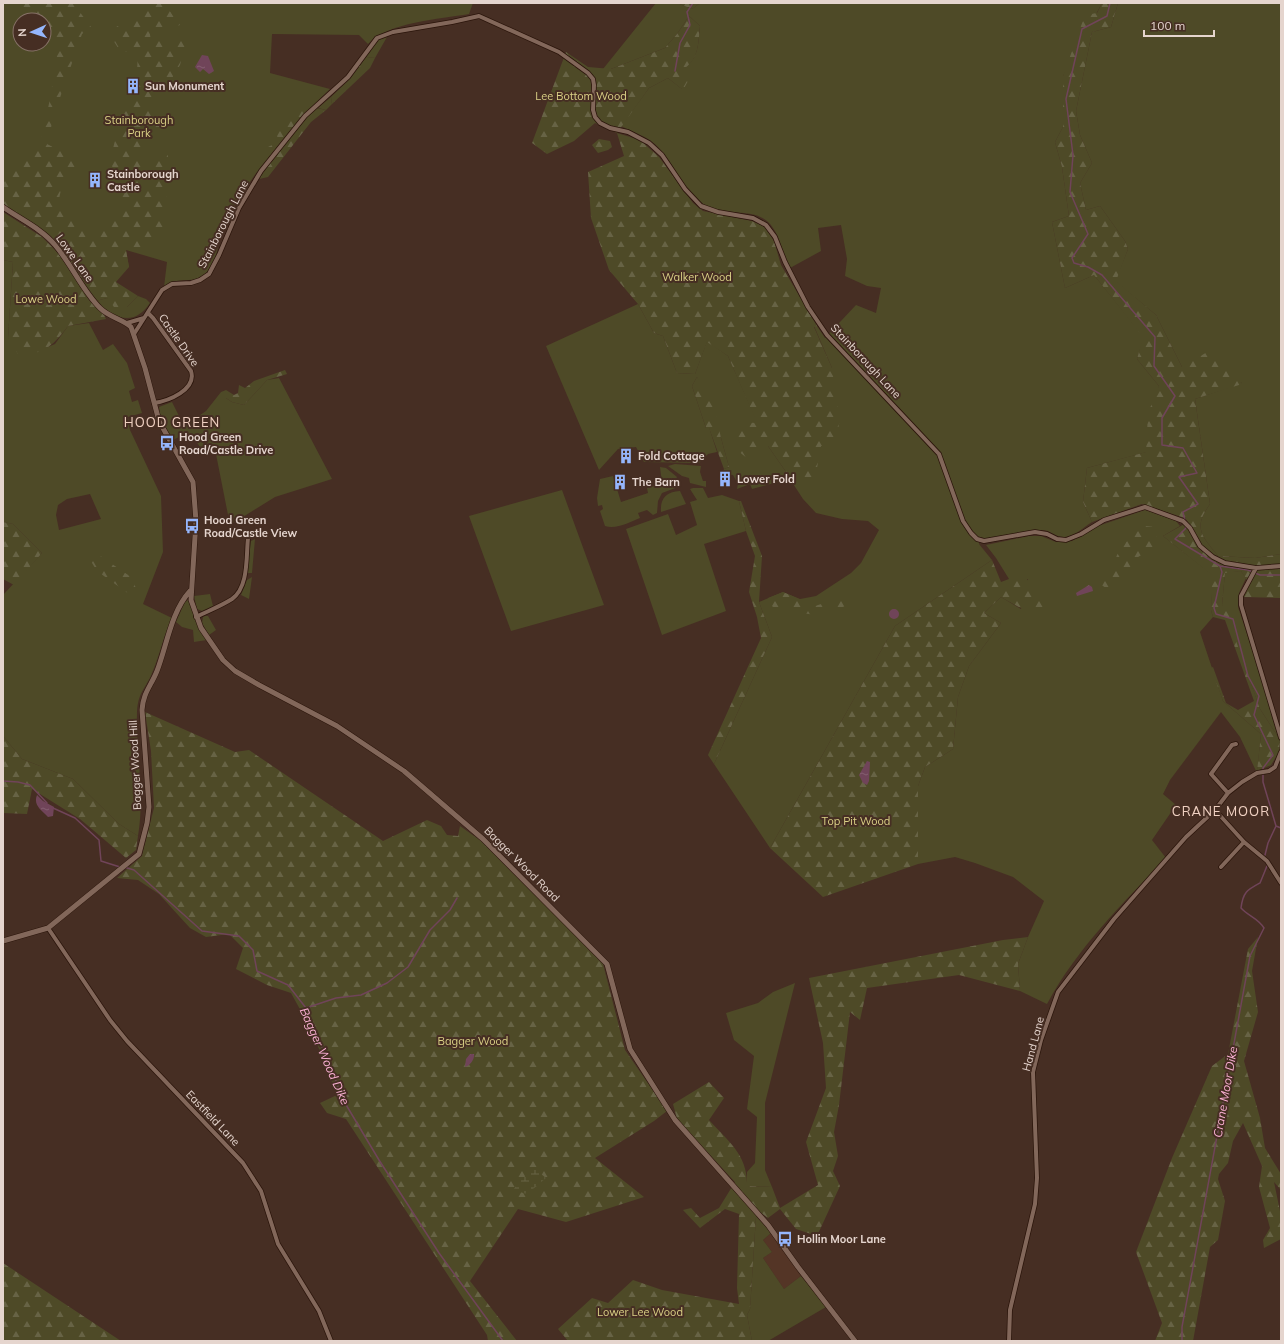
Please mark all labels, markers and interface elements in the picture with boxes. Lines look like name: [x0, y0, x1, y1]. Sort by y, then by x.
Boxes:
north arrow: [12, 12, 52, 52]
scale bar: [1144, 12, 1214, 38]
text: 100 m: [1150, 18, 1185, 33]
text: N: [15, 28, 29, 37]
building icon: Sun Monument: [124, 77, 142, 95]
place label: Sun Monument: [145, 79, 224, 93]
park label: Lee Bottom Wood: [535, 89, 627, 103]
park label: Stainborough Park: [105, 113, 173, 140]
place label: Stainborough Castle: [107, 167, 179, 194]
building icon: Stainborough Castle: [86, 171, 104, 189]
street label: Stainborough Lane: [195, 178, 251, 270]
street label: Lowe Lane: [53, 231, 97, 285]
park label: Walker Wood: [662, 270, 732, 284]
park label: Lowe Wood: [15, 292, 77, 306]
street label: Castle Drive: [156, 311, 202, 369]
street label: Stainborough Lane: [828, 321, 904, 401]
district label: HOOD GREEN: [124, 414, 220, 430]
place label: Hood Green Road/Castle Drive: [179, 430, 273, 457]
bus stop icon: Hood Green Road/Castle Drive: [158, 434, 176, 452]
building icon: Fold Cottage: [617, 447, 635, 465]
place label: Fold Cottage: [638, 449, 705, 463]
building icon: Lower Fold: [716, 470, 734, 488]
place label: Lower Fold: [737, 472, 795, 486]
building icon: The Barn: [611, 473, 629, 491]
place label: The Barn: [632, 475, 680, 489]
place label: Hood Green Road/Castle View: [204, 513, 298, 540]
bus stop icon: Hood Green Road/Castle View: [183, 517, 201, 535]
street label: Bagger Wood Hill: [126, 720, 144, 810]
district label: CRANE MOOR: [1172, 803, 1270, 819]
park label: Top Pit Wood: [822, 814, 890, 828]
street label: Bagger Wood Road: [481, 823, 563, 905]
water label: Bagger Wood Dike: [297, 1005, 353, 1107]
street label: Hand Lane: [1019, 1015, 1047, 1073]
park label: Bagger Wood: [438, 1034, 508, 1048]
water label: Crane Moor Dike: [1210, 1045, 1240, 1139]
street label: Eastfield Lane: [183, 1087, 243, 1149]
bus stop icon: Hollin Moor Lane: [776, 1230, 794, 1248]
place label: Hollin Moor Lane: [797, 1232, 886, 1246]
park label: Lower Lee Wood: [597, 1305, 683, 1319]

